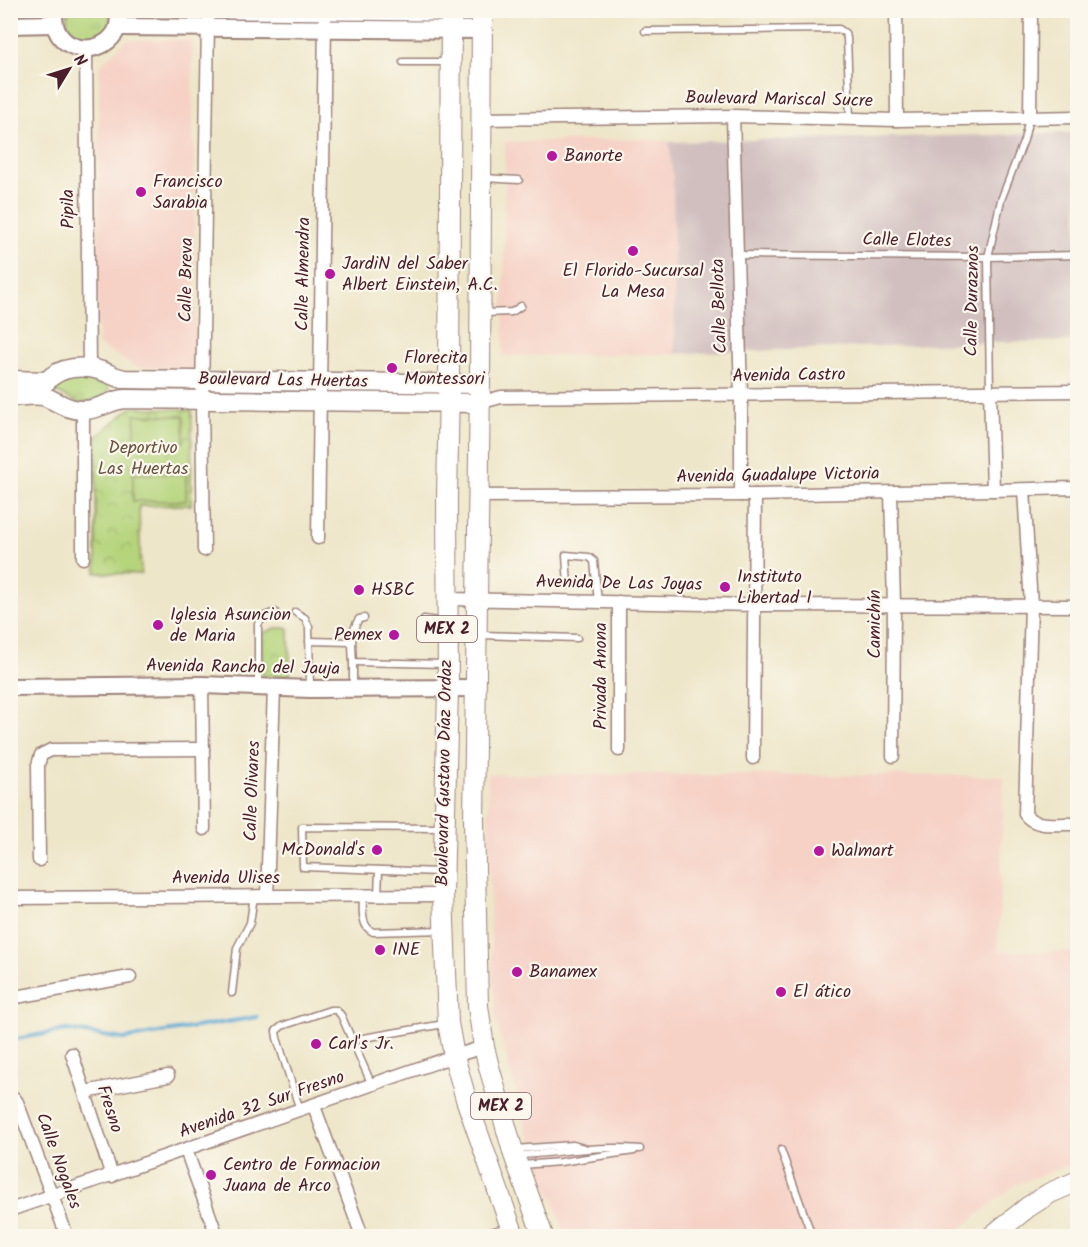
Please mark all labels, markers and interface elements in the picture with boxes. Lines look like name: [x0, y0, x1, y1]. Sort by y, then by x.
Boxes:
north arrow: [39, 39, 99, 99]
text: N: [67, 49, 93, 72]
street label: Boulevard Mariscal Sucre: [685, 84, 873, 116]
place label: Banorte: [564, 142, 623, 171]
marker: Banorte: [545, 149, 559, 163]
place label: Francisco Sarabia: [153, 168, 223, 218]
marker: Francisco Sarabia: [134, 185, 148, 199]
street label: Pipila: [54, 189, 84, 229]
street label: Calle Almendra: [289, 217, 319, 331]
street label: Calle Elotes: [862, 226, 952, 256]
street label: Calle Breva: [172, 237, 202, 323]
marker: El Florido-Sucursal La Mesa: [626, 244, 640, 258]
street label: Calle Duraznos: [958, 245, 988, 357]
place label: JardiN del Saber Albert Einstein, A.C.: [342, 250, 498, 300]
place label: El Florido-Sucursal La Mesa: [562, 257, 704, 307]
street label: Calle Bellota: [704, 258, 736, 354]
marker: JardiN del Saber Albert Einstein, A.C.: [323, 267, 337, 281]
place label: Florecita Montessori: [404, 344, 485, 394]
marker: Florecita Montessori: [385, 361, 399, 375]
street label: Avenida Castro: [732, 361, 846, 391]
street label: Boulevard Las Huertas: [198, 365, 369, 397]
park label: Deportivo Las Huertas: [97, 434, 189, 484]
street label: Avenida Guadalupe Victoria: [676, 460, 880, 492]
place label: Instituto Libertad I: [737, 563, 812, 613]
street label: Avenida De Las Joyas: [536, 568, 703, 600]
place label: HSBC: [371, 576, 415, 605]
marker: Instituto Libertad I: [718, 580, 732, 594]
marker: HSBC: [352, 583, 366, 597]
street label: Camichín: [861, 589, 890, 659]
place label: Iglesia Asuncion de Maria: [170, 601, 291, 651]
road number: MEX 2: [417, 616, 477, 642]
marker: Iglesia Asuncion de Maria: [151, 618, 165, 632]
place label: Pemex: [334, 621, 382, 650]
street label: Privada Anona: [587, 622, 616, 730]
marker: Pemex: [387, 628, 401, 642]
street label: Avenida Rancho del Jauja: [146, 652, 340, 684]
street label: Boulevard Gustavo Díaz Ordaz: [429, 659, 461, 886]
street label: Calle Olivares: [237, 740, 269, 842]
place label: McDonald's: [281, 836, 365, 865]
place label: Walmart: [831, 837, 895, 866]
marker: McDonald's: [370, 843, 384, 857]
marker: Walmart: [812, 844, 826, 858]
street label: Avenida Ulises: [172, 864, 280, 893]
place label: INE: [392, 936, 421, 965]
marker: INE: [373, 943, 387, 957]
place label: Banamex: [529, 958, 597, 987]
marker: Banamex: [510, 965, 524, 979]
place label: El ático: [793, 978, 851, 1007]
marker: El ático: [774, 985, 788, 999]
place label: Carl's Jr.: [328, 1030, 394, 1059]
marker: Carl's Jr.: [309, 1037, 323, 1051]
street label: Avenida 32 Sur Fresno: [175, 1063, 349, 1147]
street label: Fresno: [88, 1081, 130, 1137]
road number: MEX 2: [471, 1093, 531, 1119]
street label: Calle Nogales: [27, 1109, 89, 1214]
place label: Centro de Formacion Juana de Arco: [223, 1151, 380, 1201]
marker: Centro de Formacion Juana de Arco: [204, 1168, 218, 1182]

